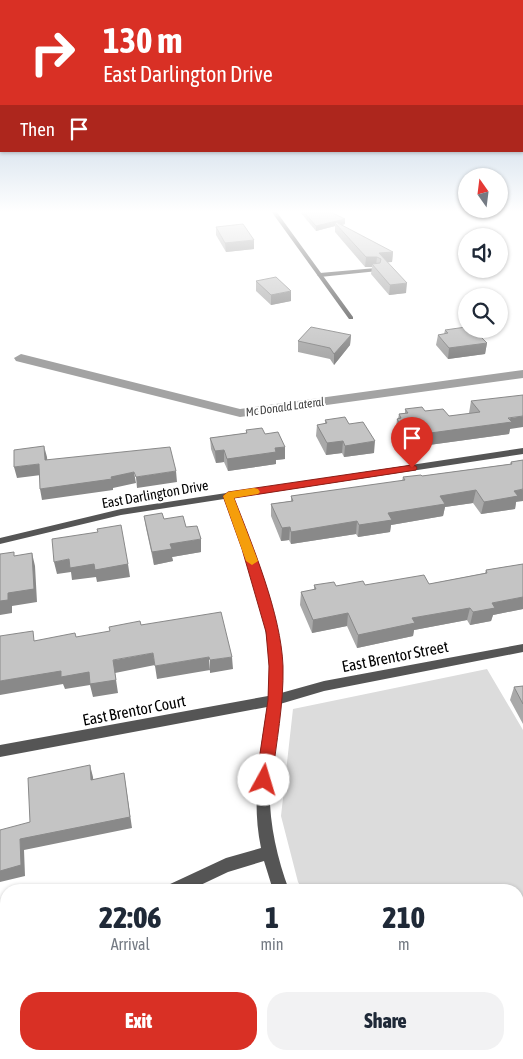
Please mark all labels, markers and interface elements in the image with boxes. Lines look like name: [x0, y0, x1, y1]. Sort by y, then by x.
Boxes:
icon: right: [20, 20, 85, 85]
text: 130 m: [103, 20, 182, 60]
text: East Darlington Drive: [103, 61, 273, 87]
icon: arrive: [65, 115, 93, 143]
text: Then: [20, 118, 55, 140]
north arrow: [458, 168, 508, 218]
map controls: [458, 168, 508, 338]
button: sound: [458, 228, 508, 278]
button: search: [458, 288, 508, 338]
water label: Mc Donald Lateral: [245, 395, 325, 419]
pin: [391, 417, 433, 468]
icon: arrive: [398, 424, 426, 452]
street label: East Darlington Drive: [100, 477, 210, 511]
street label: East Brentor Street: [340, 637, 450, 675]
street label: East Brentor Court: [81, 691, 187, 729]
position arrow: [237, 753, 289, 805]
text: 22:06: [99, 900, 161, 934]
text: 1: [265, 900, 279, 934]
text: 210: [383, 900, 425, 934]
text: Arrival: [111, 935, 150, 953]
text: min: [261, 935, 284, 953]
text: m: [398, 935, 410, 953]
button: Exit: [20, 992, 257, 1050]
button: Share: [267, 992, 504, 1050]

